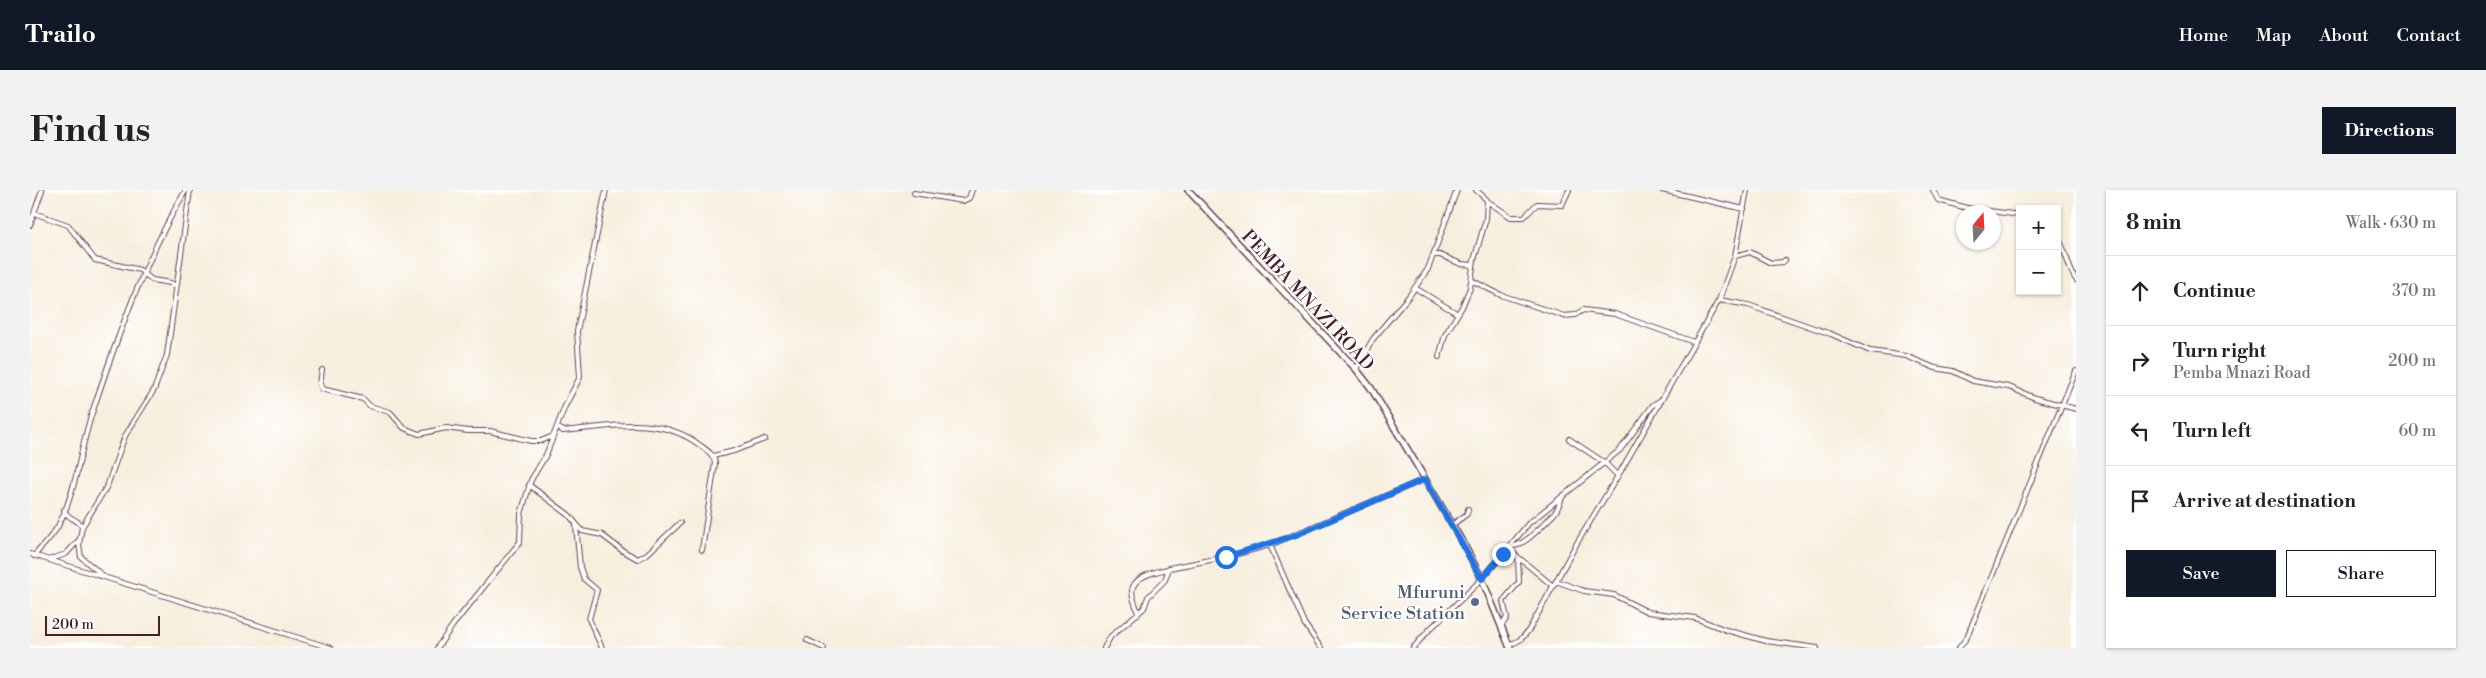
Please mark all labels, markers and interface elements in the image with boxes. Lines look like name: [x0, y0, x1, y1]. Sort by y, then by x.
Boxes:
text: Trailo: [25, 20, 96, 50]
text: Home: [2179, 24, 2228, 47]
text: Map: [2256, 24, 2292, 47]
text: About: [2320, 24, 2369, 47]
text: Contact: [2397, 24, 2461, 47]
button: Directions: [2322, 107, 2456, 154]
text: Find us: [30, 109, 150, 152]
north arrow: [1956, 205, 2001, 250]
map controls: [2016, 205, 2061, 295]
button: +: [2016, 205, 2061, 250]
text: 8 min: [2126, 210, 2181, 236]
text: Walk · 630 m: [2346, 213, 2436, 233]
street label: PEMBA MNAZI ROAD: [1236, 225, 1379, 376]
button: −: [2016, 250, 2061, 295]
icon: ahead: [2126, 277, 2154, 305]
text: Continue: [2173, 279, 2256, 303]
text: 370 m: [2392, 281, 2436, 301]
text: Turn right: [2173, 339, 2266, 363]
icon: right: [2126, 347, 2154, 375]
text: 200 m: [2388, 351, 2436, 371]
text: Pemba Mnazi Road: [2173, 363, 2311, 383]
icon: left: [2126, 417, 2154, 445]
text: Turn left: [2173, 419, 2252, 443]
text: 60 m: [2398, 421, 2436, 441]
icon: arrive: [2126, 487, 2154, 515]
text: Arrive at destination: [2173, 489, 2356, 513]
route end: [1492, 543, 1515, 566]
route start: [1215, 546, 1238, 569]
button: Save: [2126, 550, 2276, 597]
button: Share: [2286, 550, 2436, 597]
place label: Mfuruni Service Station: [1341, 581, 1465, 625]
marker: Mfuruni Service Station: [1469, 596, 1481, 608]
scale bar: [45, 613, 160, 636]
text: 200 m: [52, 616, 94, 634]

